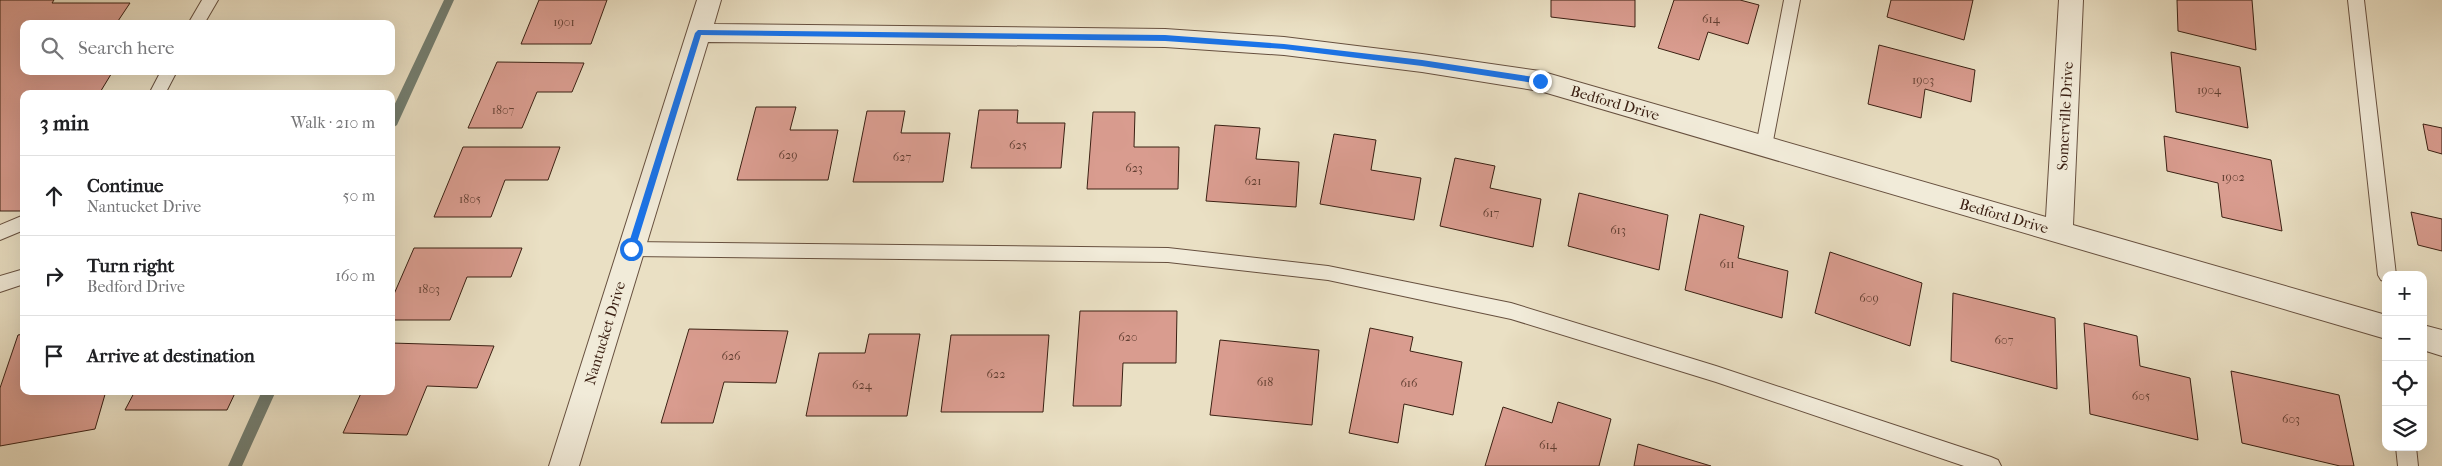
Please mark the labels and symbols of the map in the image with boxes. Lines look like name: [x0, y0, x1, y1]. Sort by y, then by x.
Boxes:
house number: 614: [1702, 12, 1721, 26]
house number: 1901: [553, 15, 575, 29]
street label: Somerville Drive: [2053, 61, 2077, 171]
route end: [1529, 70, 1552, 93]
house number: 1903: [1912, 73, 1934, 87]
street label: Bedford Drive: [1568, 82, 1662, 124]
house number: 1904: [2197, 83, 2222, 97]
house number: 1807: [492, 103, 515, 117]
house number: 625: [1009, 138, 1027, 152]
house number: 629: [779, 148, 797, 162]
house number: 627: [893, 150, 911, 164]
house number: 623: [1125, 161, 1143, 175]
house number: 1902: [2221, 170, 2245, 184]
house number: 621: [1245, 174, 1261, 188]
house number: 1805: [459, 192, 481, 206]
street label: Bedford Drive: [1957, 195, 2051, 237]
house number: 617: [1483, 206, 1499, 220]
house number: 613: [1610, 223, 1626, 237]
route start: [620, 238, 643, 261]
house number: 611: [1720, 257, 1735, 271]
street label: Nantucket Drive: [581, 279, 629, 387]
house number: 1803: [418, 282, 440, 296]
house number: 609: [1859, 291, 1879, 305]
house number: 620: [1118, 330, 1138, 344]
house number: 607: [1995, 333, 2014, 347]
house number: 626: [721, 349, 741, 363]
house number: 622: [987, 367, 1005, 381]
house number: 618: [1257, 375, 1273, 389]
house number: 616: [1400, 376, 1418, 390]
house number: 624: [852, 378, 873, 392]
house number: 605: [2132, 389, 2150, 403]
house number: 603: [2282, 412, 2300, 426]
house number: 614: [1539, 438, 1558, 452]

